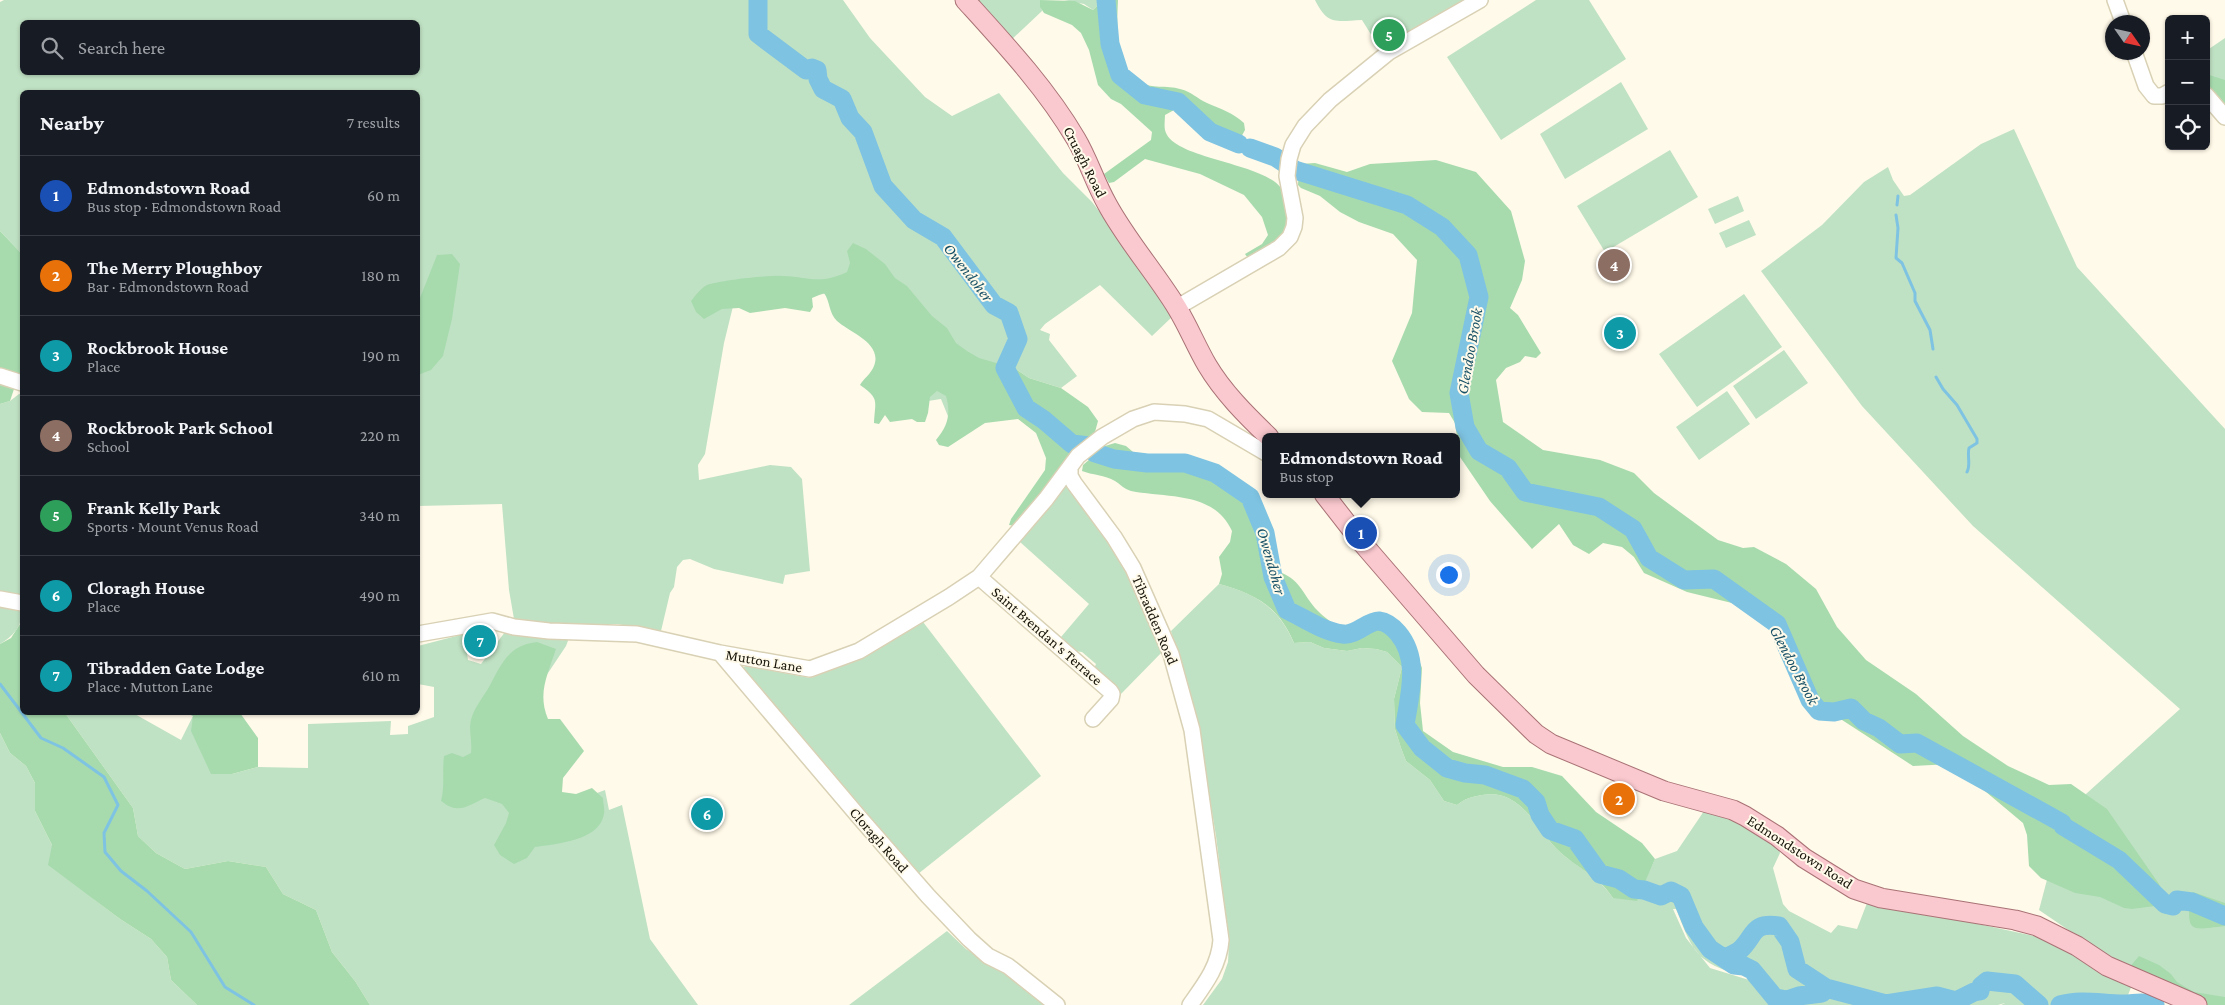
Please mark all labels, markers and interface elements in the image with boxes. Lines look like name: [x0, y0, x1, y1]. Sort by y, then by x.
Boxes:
north arrow: [2105, 15, 2150, 60]
map controls: [2165, 15, 2210, 150]
button: +: [2165, 15, 2210, 60]
pin: 5: [1373, 16, 1405, 54]
search box: [20, 20, 420, 75]
icon: search: [38, 34, 66, 62]
text: Search here: [78, 37, 165, 58]
button: −: [2165, 60, 2210, 105]
button: locate: [2165, 105, 2210, 150]
text: Nearby: [40, 111, 104, 135]
text: 7 results: [347, 114, 400, 131]
street label: Cruagh Road: [1059, 124, 1110, 201]
text: Edmondstown Road: [87, 177, 250, 198]
text: 1: [53, 187, 59, 204]
text: 60 m: [367, 187, 400, 204]
text: Bus stop · Edmondstown Road: [87, 198, 281, 215]
water label: Owendoher: [941, 240, 997, 305]
pin: 4: [1598, 246, 1630, 284]
text: The Merry Ploughboy: [87, 257, 262, 278]
text: 2: [52, 267, 60, 284]
text: 180 m: [361, 267, 400, 284]
text: Bar · Edmondstown Road: [87, 278, 249, 295]
water label: Glendoo Brook: [1454, 306, 1486, 395]
pin: 3: [1604, 314, 1636, 352]
text: Rockbrook House: [87, 337, 228, 358]
text: 3: [52, 347, 60, 364]
text: 190 m: [362, 347, 400, 364]
text: Place: [87, 358, 120, 375]
text: Rockbrook Park School: [87, 417, 273, 438]
text: 4: [52, 427, 60, 444]
text: 220 m: [360, 427, 400, 444]
popup: [1262, 433, 1460, 498]
text: School: [87, 438, 130, 455]
text: Edmondstown Road: [1279, 447, 1443, 468]
text: Bus stop: [1279, 468, 1334, 485]
text: Frank Kelly Park: [87, 497, 220, 518]
text: 5: [52, 507, 60, 524]
text: 340 m: [359, 507, 400, 524]
pin: 1: [1345, 514, 1377, 552]
text: Sports · Mount Venus Road: [87, 518, 259, 535]
water label: Owendoher: [1254, 526, 1289, 597]
your location: [1436, 562, 1462, 588]
street label: Tibradden Road: [1129, 573, 1181, 667]
text: Cloragh House: [87, 577, 205, 598]
street label: Saint Brendan's Terrace: [989, 584, 1106, 688]
text: 6: [52, 587, 60, 604]
text: 490 m: [359, 587, 400, 604]
text: Place: [87, 598, 120, 615]
pin: 7: [464, 622, 496, 660]
water label: Glendoo Brook: [1767, 623, 1823, 709]
street label: Mutton Lane: [724, 646, 804, 676]
text: Tibradden Gate Lodge: [87, 657, 264, 678]
text: 7: [52, 667, 60, 684]
text: 610 m: [362, 667, 400, 684]
text: Place · Mutton Lane: [87, 678, 213, 695]
pin: 2: [1603, 780, 1635, 818]
pin: 6: [691, 795, 723, 833]
street label: Cloragh Road: [846, 804, 912, 876]
street label: Edmondstown Road: [1744, 812, 1856, 892]

